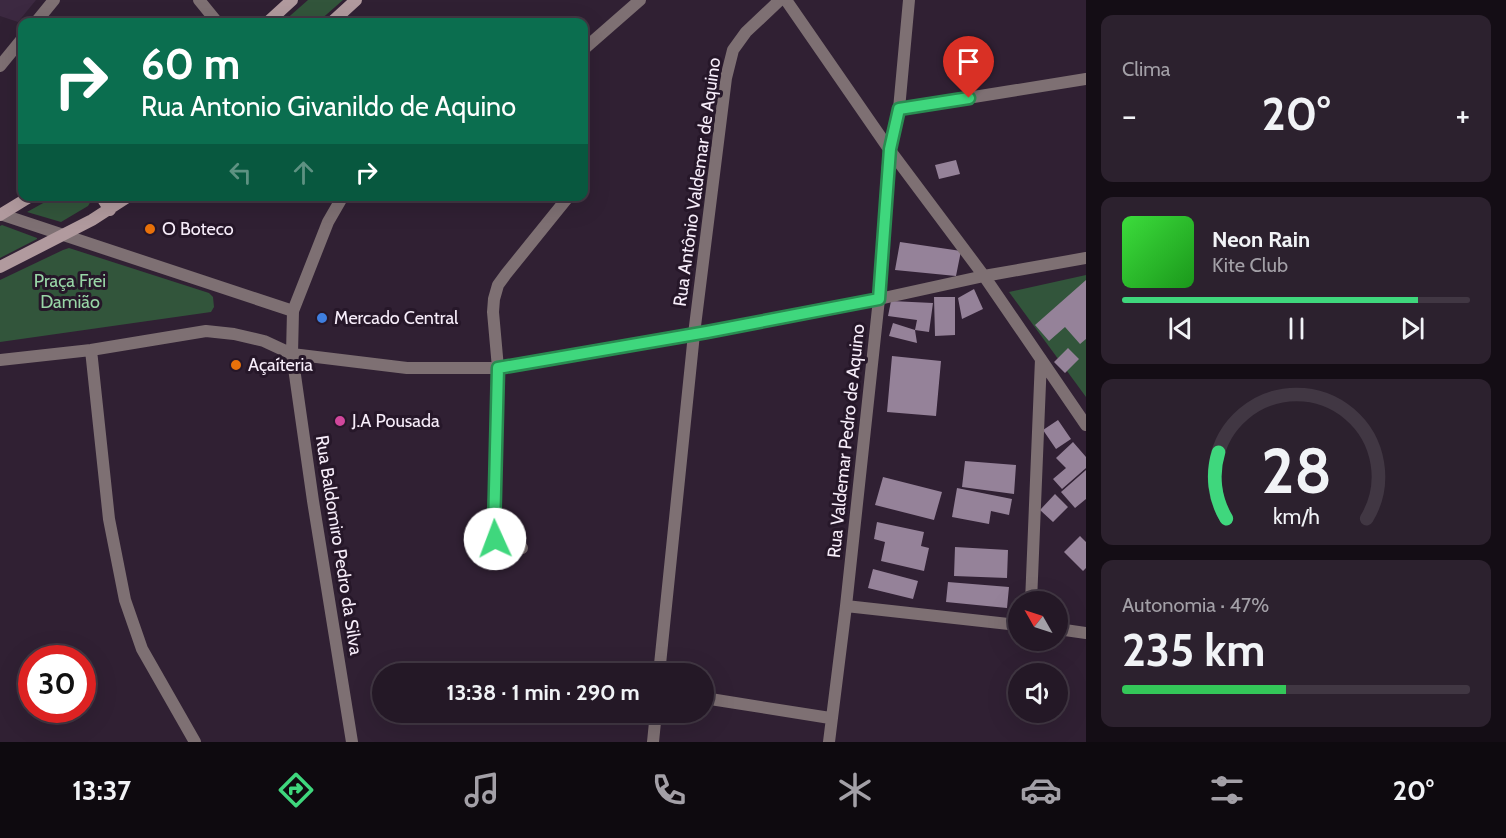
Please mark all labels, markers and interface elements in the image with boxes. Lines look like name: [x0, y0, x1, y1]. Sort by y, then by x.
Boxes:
pin: [943, 36, 994, 98]
text: 60 m: [141, 38, 240, 90]
icon: right: [42, 42, 120, 120]
icon: arrive: [952, 45, 985, 78]
street label: Rua Antônio Valdemar de Aquino: [669, 56, 725, 308]
text: Clima: [1122, 57, 1170, 81]
text: 20°: [1262, 87, 1330, 141]
text: Rua Antonio Givanildo de Aquino: [141, 90, 516, 123]
text: −: [1122, 95, 1137, 135]
text: +: [1455, 95, 1470, 135]
icon: left: [224, 156, 257, 189]
icon: ahead: [287, 156, 320, 189]
icon: right: [350, 156, 383, 189]
place label: O Boteco: [162, 218, 234, 240]
marker: O Boteco: [143, 222, 157, 236]
text: Neon Rain: [1212, 226, 1310, 253]
text: Kite Club: [1212, 253, 1288, 277]
park label: Praça Frei Damião: [34, 270, 106, 313]
place label: Mercado Central: [334, 307, 459, 329]
marker: Mercado Central: [315, 311, 329, 325]
icon: previous: [1164, 312, 1197, 345]
icon: pause: [1280, 312, 1313, 345]
icon: next: [1396, 312, 1429, 345]
street label: Rua Valdemar Pedro de Aquino: [823, 323, 869, 559]
place label: Açaíteria: [248, 354, 313, 376]
marker: Açaíteria: [229, 358, 243, 372]
place label: J.A Pousada: [351, 410, 440, 432]
marker: J.A Pousada: [333, 414, 347, 428]
street label: Rua Baldomiro Pedro da Silva: [311, 433, 367, 657]
text: 28: [1261, 433, 1331, 509]
text: km/h: [1273, 503, 1319, 529]
position arrow: [463, 507, 527, 571]
north arrow: [1008, 591, 1068, 651]
map controls: [1008, 591, 1068, 723]
text: Autonomia · 47%: [1122, 593, 1269, 617]
text: 235 km: [1122, 623, 1265, 677]
speed limit sign: 30: [18, 645, 96, 723]
button: sound: [1008, 663, 1068, 723]
text: 13:38 · 1 min · 290 m: [446, 679, 640, 706]
icon: directions: [275, 769, 317, 811]
icon: music: [461, 769, 503, 811]
icon: phone: [648, 769, 690, 811]
icon: climate: [834, 769, 876, 811]
icon: car: [1020, 769, 1062, 811]
icon: filters: [1206, 769, 1248, 811]
text: 13:37: [72, 774, 131, 807]
text: 20°: [1393, 774, 1434, 807]

